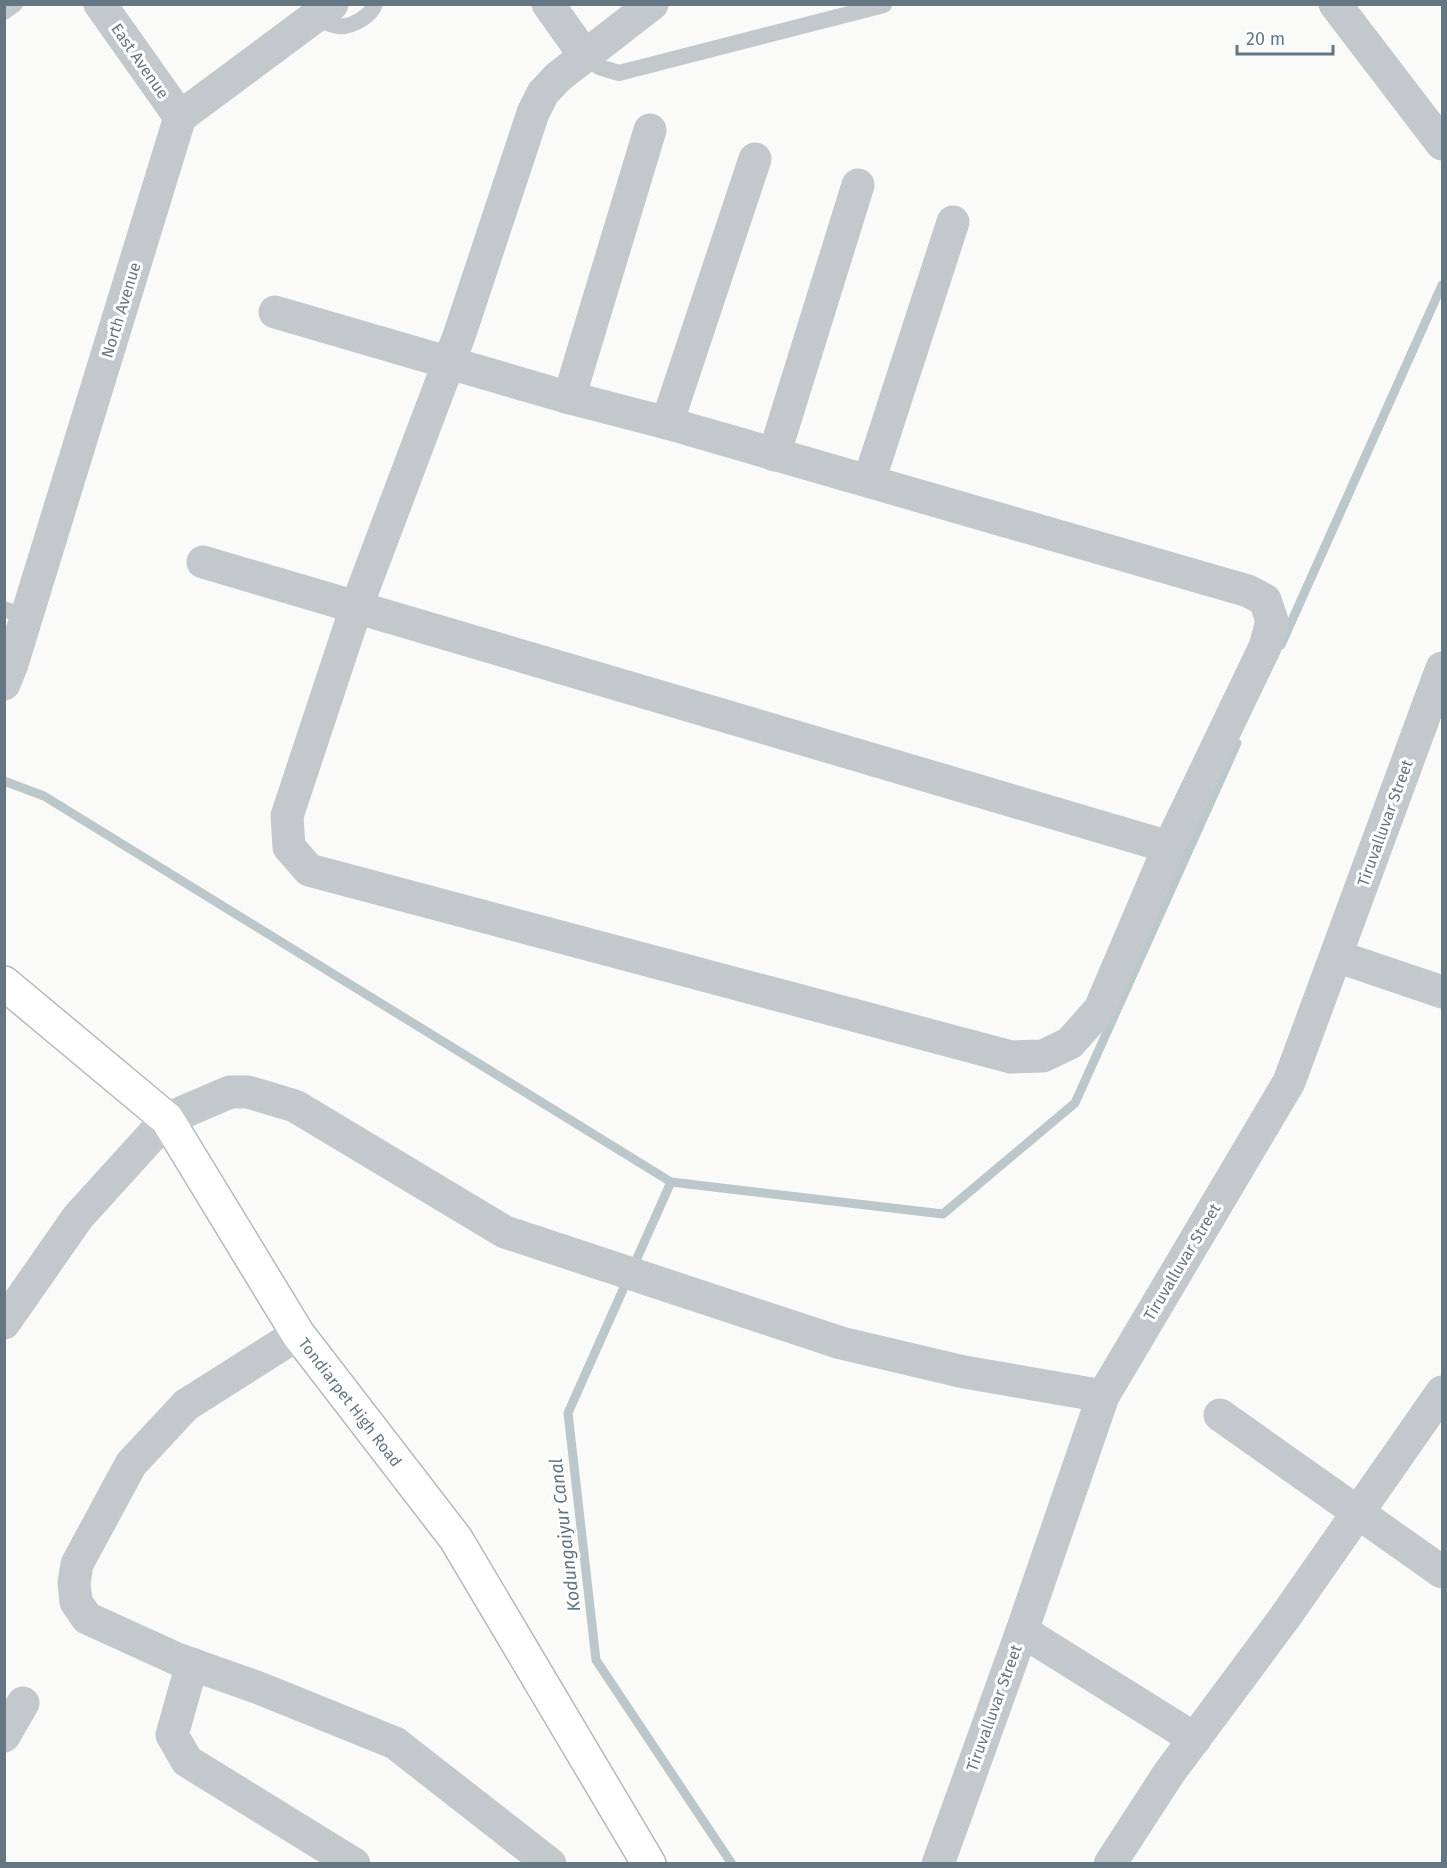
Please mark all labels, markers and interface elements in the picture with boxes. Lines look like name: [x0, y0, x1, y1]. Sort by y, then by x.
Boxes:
scale bar: [1237, 18, 1333, 56]
street label: East Avenue: [107, 20, 173, 102]
text: 20 m: [1246, 28, 1285, 50]
street label: North Avenue: [97, 260, 145, 360]
street label: Tiruvalluvar Street: [1353, 757, 1417, 889]
street label: Tiruvalluvar Street: [1140, 1200, 1225, 1324]
street label: Tondiarpet High Road: [295, 1334, 406, 1470]
water label: Kodungaiyur Canal: [545, 1457, 585, 1613]
street label: Tiruvalluvar Street: [962, 1642, 1026, 1774]

